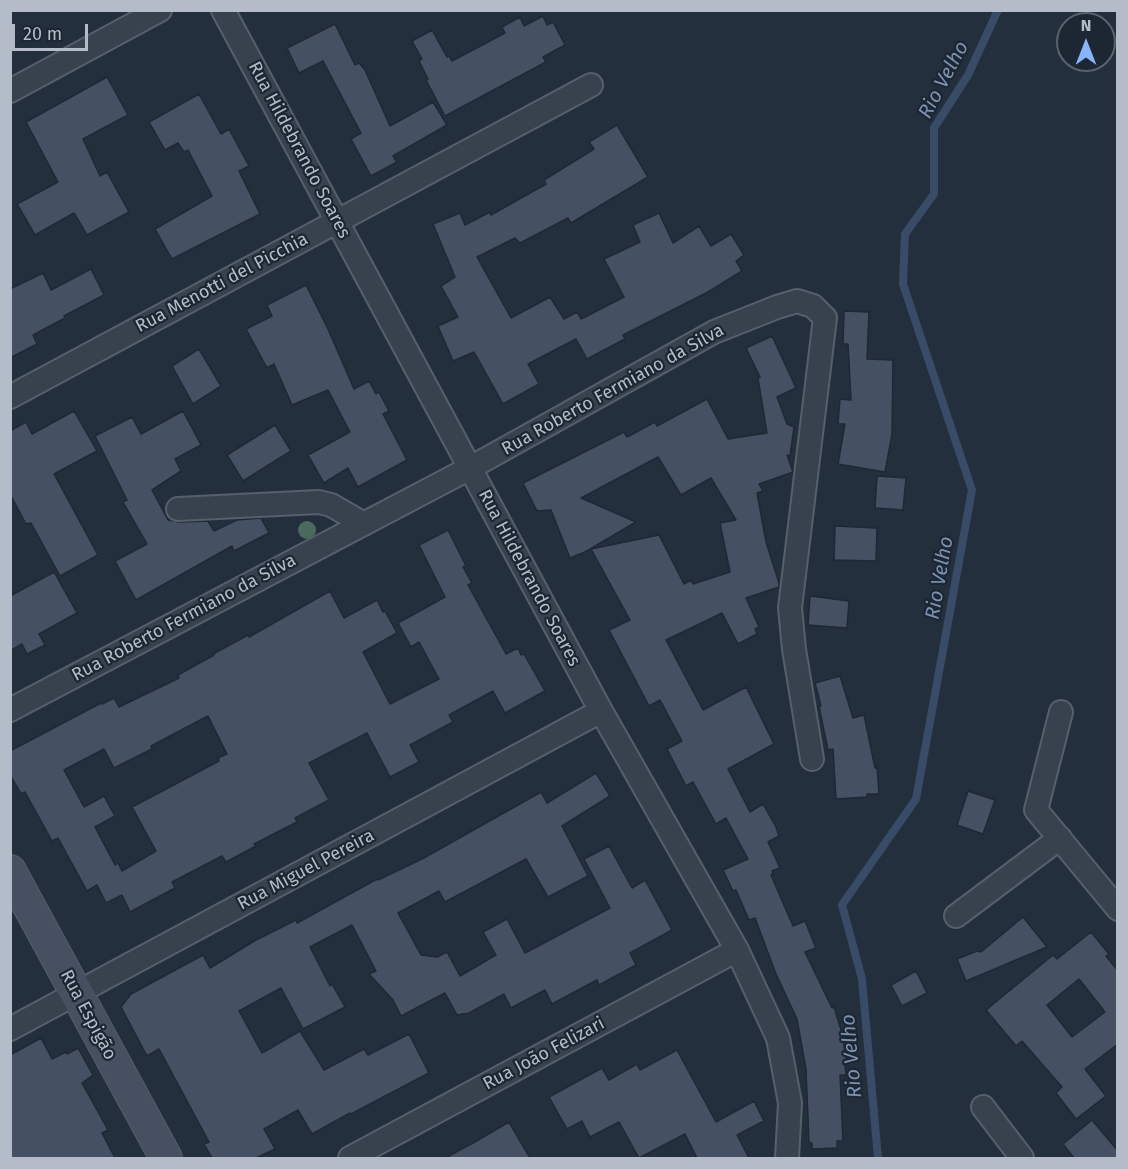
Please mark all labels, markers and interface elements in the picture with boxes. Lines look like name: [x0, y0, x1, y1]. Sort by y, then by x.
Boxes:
scale bar: [15, 12, 92, 50]
north arrow: [1056, 12, 1116, 72]
text: N: [1081, 16, 1091, 35]
text: 20 m: [23, 23, 62, 45]
water label: Rio Velho: [914, 37, 974, 123]
street label: Rua Hildebrando Soares: [243, 58, 355, 242]
street label: Rua Menotti del Picchia: [132, 228, 312, 338]
street label: Rua Roberto Fermiano da Silva: [498, 320, 728, 460]
street label: Rua Hildebrando Soares: [473, 486, 585, 670]
water label: Rio Velho: [921, 535, 959, 621]
street label: Rua Roberto Fermiano da Silva: [68, 550, 300, 686]
street label: Rua Miguel Pereira: [234, 825, 378, 915]
street label: Rua Espigão: [55, 966, 121, 1064]
street label: Rua João Felizari: [480, 1013, 608, 1095]
water label: Rio Velho: [836, 1013, 868, 1099]

